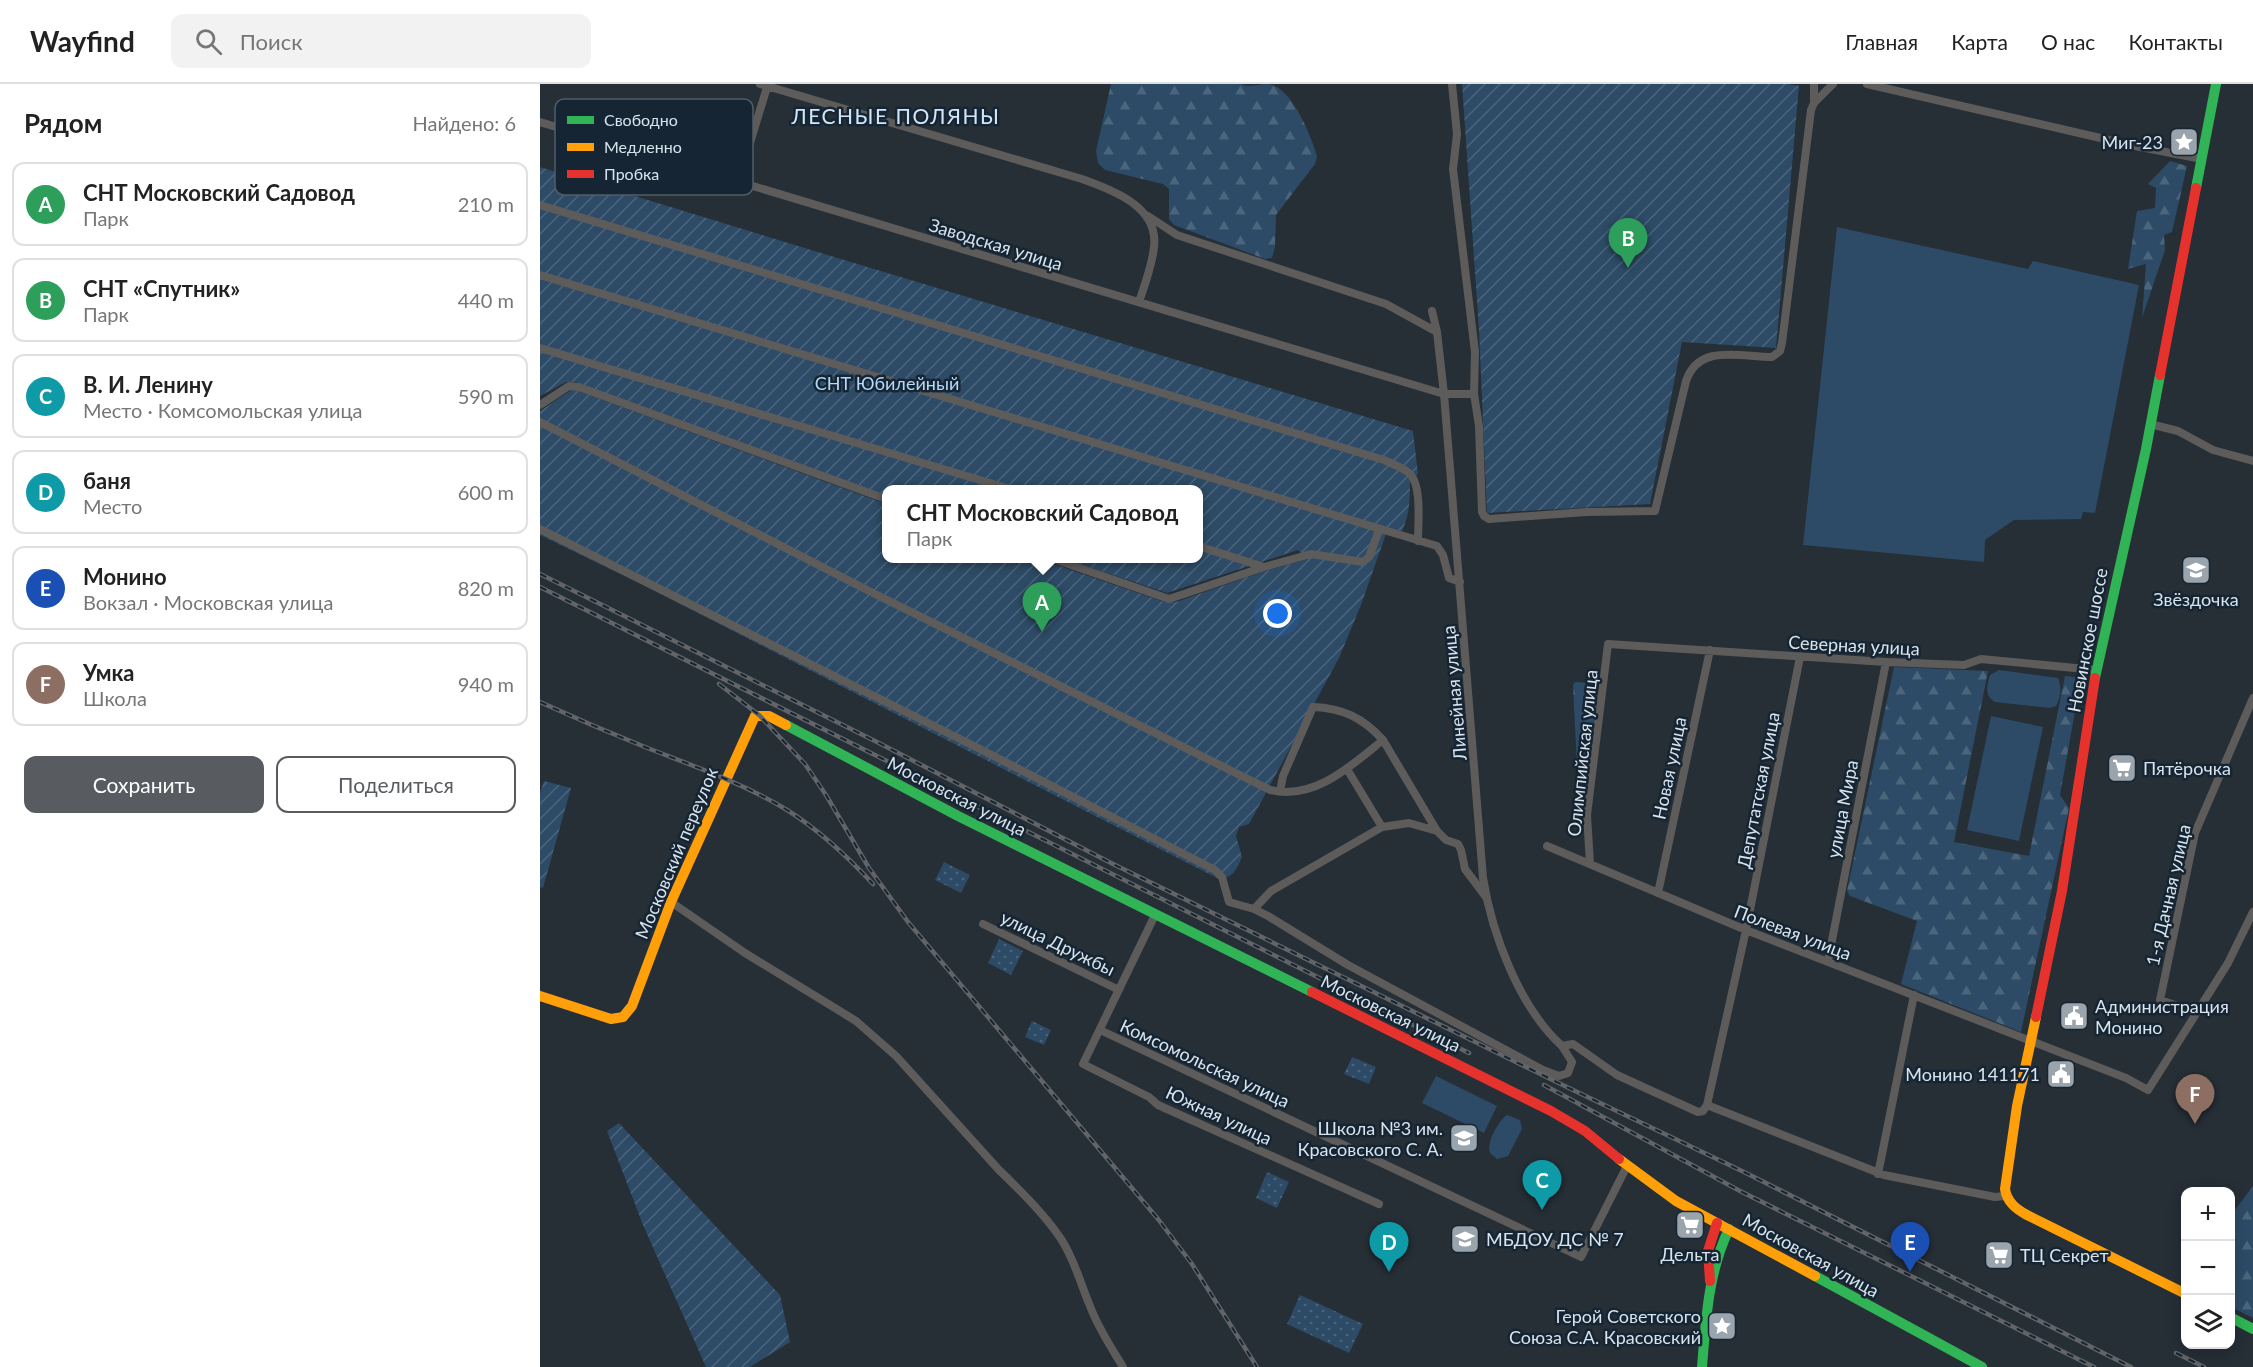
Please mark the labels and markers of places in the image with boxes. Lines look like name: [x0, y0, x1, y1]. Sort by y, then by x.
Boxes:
place icon: Миг-23: [2168, 126, 2200, 158]
place label: Миг-23: [2102, 131, 2163, 153]
pin: B: [1608, 218, 1648, 268]
school or university icon: Звёздочка: [2180, 554, 2212, 586]
pin: A: [1022, 582, 1062, 632]
place label: Звёздочка: [2153, 588, 2239, 610]
supermarket icon: Пятёрочка: [2106, 752, 2138, 784]
place label: Пятёрочка: [2143, 757, 2231, 779]
place label: Администрация Монино: [2095, 995, 2229, 1038]
public building icon: Администрация Монино: [2058, 1000, 2090, 1032]
public building icon: Монино 141171: [2045, 1058, 2077, 1090]
place label: Монино 141171: [1905, 1063, 2040, 1085]
pin: F: [2176, 1074, 2214, 1124]
place label: Школа №3 им. Красовского С. А.: [1298, 1117, 1443, 1160]
school or university icon: Школа №3 им. Красовского С. А.: [1448, 1122, 1480, 1154]
pin: C: [1522, 1160, 1562, 1210]
supermarket icon: Дельта: [1674, 1209, 1706, 1241]
pin: D: [1370, 1222, 1408, 1272]
pin: E: [1890, 1222, 1930, 1272]
school or university icon: МБДОУ ДС № 7: [1449, 1223, 1481, 1255]
place label: МБДОУ ДС № 7: [1486, 1228, 1624, 1250]
supermarket icon: ТЦ Секрет: [1983, 1239, 2015, 1271]
place label: Дельта: [1661, 1243, 1719, 1265]
place label: ТЦ Секрет: [2020, 1244, 2109, 1266]
place label: Герой Советского Союза С.А. Красовский: [1509, 1305, 1701, 1348]
place icon: Герой Советского Союза С.А. Красовский: [1706, 1310, 1738, 1342]

